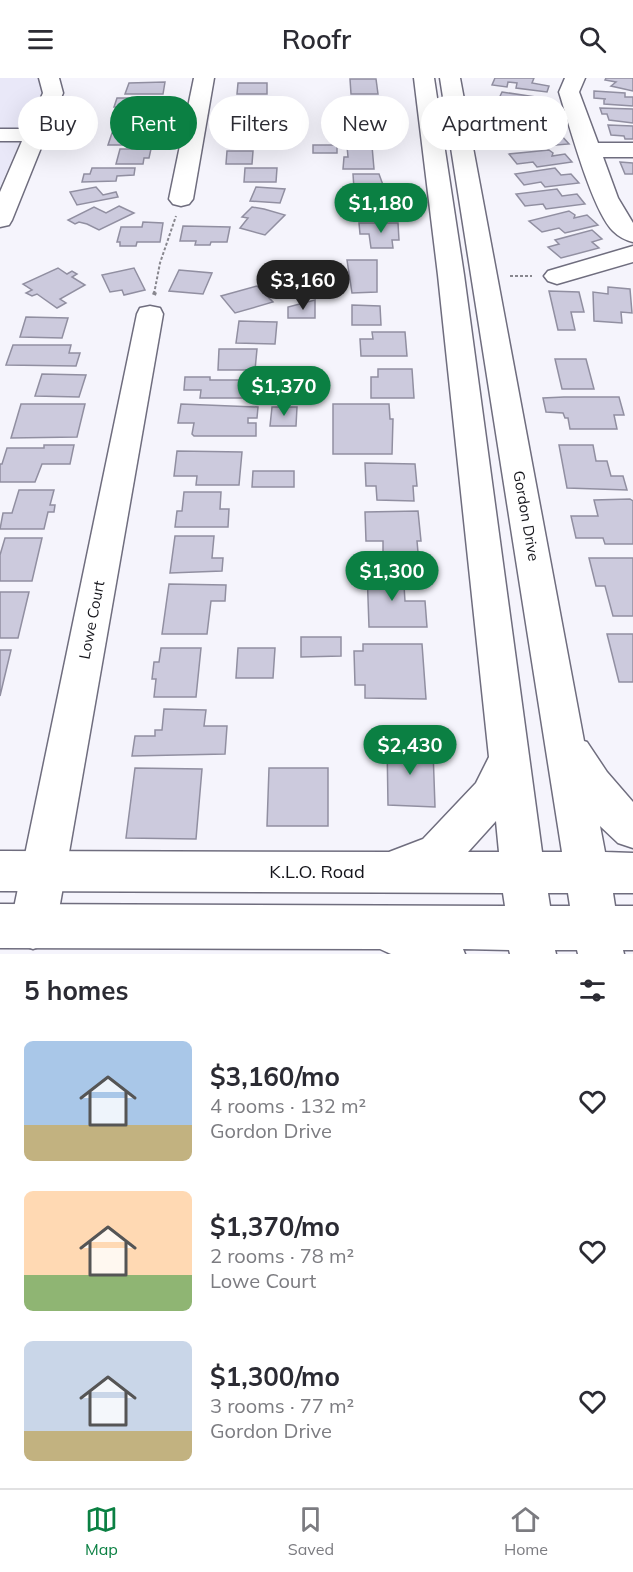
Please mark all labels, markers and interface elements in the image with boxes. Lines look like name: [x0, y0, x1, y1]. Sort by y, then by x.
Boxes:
text: Roofr: [282, 22, 351, 56]
icon: menu: [24, 23, 57, 56]
icon: search: [576, 23, 609, 56]
chip: Buy: [18, 96, 98, 150]
chip: Rent: [110, 96, 197, 150]
chip: Filters: [209, 96, 309, 150]
chip: New: [321, 96, 409, 150]
chip: Apartment: [421, 96, 568, 150]
pin: $1,180: [332, 183, 430, 234]
text: $1,180: [349, 190, 413, 215]
pin: $3,160: [254, 260, 352, 311]
text: $3,160: [271, 267, 335, 292]
pin: $1,370: [235, 366, 333, 417]
text: $1,370: [252, 373, 316, 398]
street label: Gordon Drive: [509, 469, 544, 563]
pin: $1,300: [343, 551, 441, 602]
text: $1,300: [360, 558, 424, 583]
street label: Lowe Court: [75, 579, 108, 661]
pin: $2,430: [361, 725, 459, 776]
text: $2,430: [378, 732, 442, 757]
street label: K.L.O. Road: [269, 860, 365, 883]
text: 5 homes: [24, 974, 128, 1007]
icon: filters: [576, 974, 609, 1007]
text: $3,160/mo: [210, 1060, 340, 1093]
icon: home: [72, 1065, 144, 1137]
icon: heart: [576, 1085, 609, 1118]
text: 4 rooms · 132 m²: [210, 1093, 366, 1118]
text: Gordon Drive: [210, 1118, 332, 1143]
text: $1,370/mo: [210, 1210, 340, 1243]
icon: home: [72, 1215, 144, 1287]
icon: heart: [576, 1235, 609, 1268]
text: 2 rooms · 78 m²: [210, 1243, 354, 1268]
text: Lowe Court: [210, 1268, 316, 1293]
text: $1,300/mo: [210, 1360, 340, 1393]
icon: home: [72, 1365, 144, 1437]
icon: heart: [576, 1385, 609, 1418]
text: 3 rooms · 77 m²: [210, 1393, 354, 1418]
text: Gordon Drive: [210, 1418, 332, 1443]
tab: Map: [85, 1503, 118, 1559]
tab: Saved: [288, 1503, 334, 1559]
tab: Home: [504, 1503, 548, 1559]

